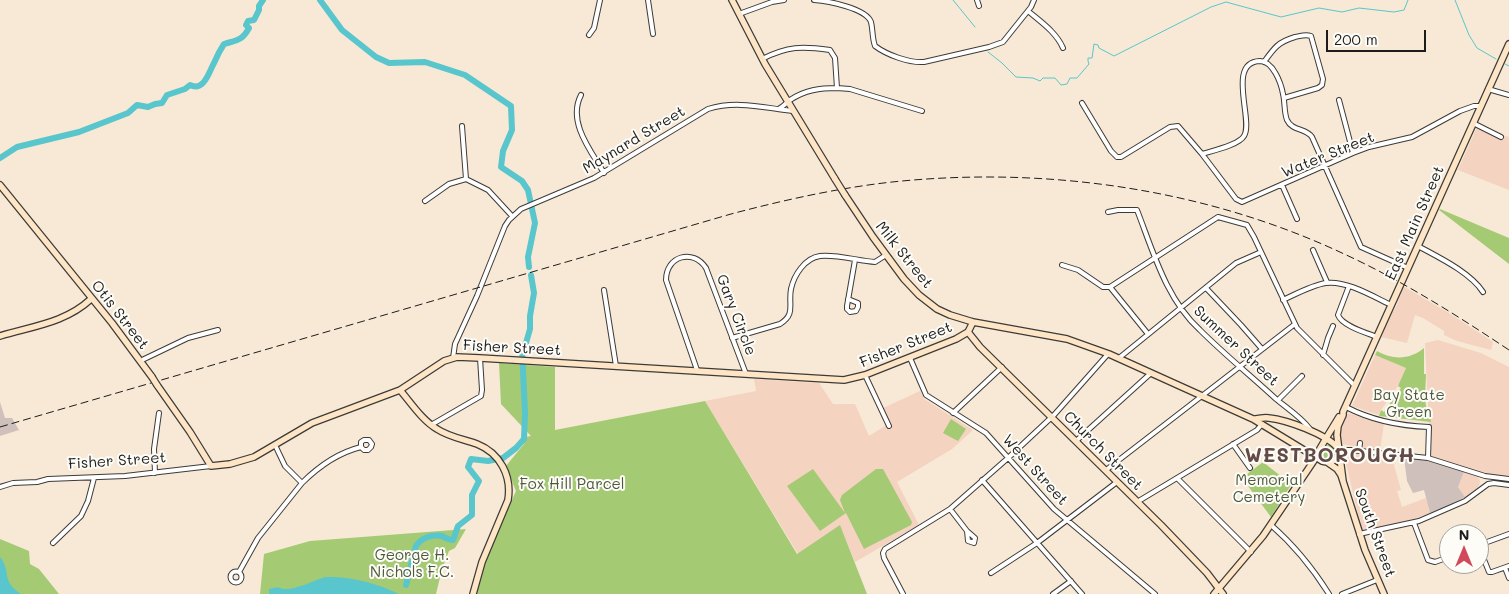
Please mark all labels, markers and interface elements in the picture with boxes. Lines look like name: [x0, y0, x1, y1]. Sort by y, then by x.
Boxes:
scale bar: [1329, 20, 1429, 52]
text: 200 m: [1334, 29, 1378, 49]
street label: Maynard Street: [579, 102, 689, 178]
street label: Water Street: [1279, 128, 1377, 182]
street label: East Main Street: [1382, 163, 1448, 283]
street label: Milk Street: [872, 218, 936, 292]
street label: Gary Circle: [712, 272, 760, 358]
street label: Otis Street: [87, 277, 153, 353]
street label: Summer Street: [1190, 302, 1282, 390]
street label: Fisher Street: [857, 318, 955, 372]
street label: Fisher Street: [463, 336, 561, 360]
park label: Bay State Green: [1373, 386, 1445, 421]
street label: Church Street: [1060, 408, 1146, 494]
street label: West Street: [999, 431, 1071, 509]
district label: WESTBOROUGH: [1243, 444, 1417, 468]
street label: Fisher Street: [67, 449, 167, 473]
park label: Memorial Cemetery: [1233, 471, 1305, 506]
park label: Fox Hill Parcel: [519, 475, 625, 493]
street label: South Street: [1351, 486, 1399, 580]
north arrow: [1439, 524, 1489, 574]
text: N: [1459, 525, 1469, 544]
park label: George H. Nichols F.C.: [370, 546, 454, 581]

